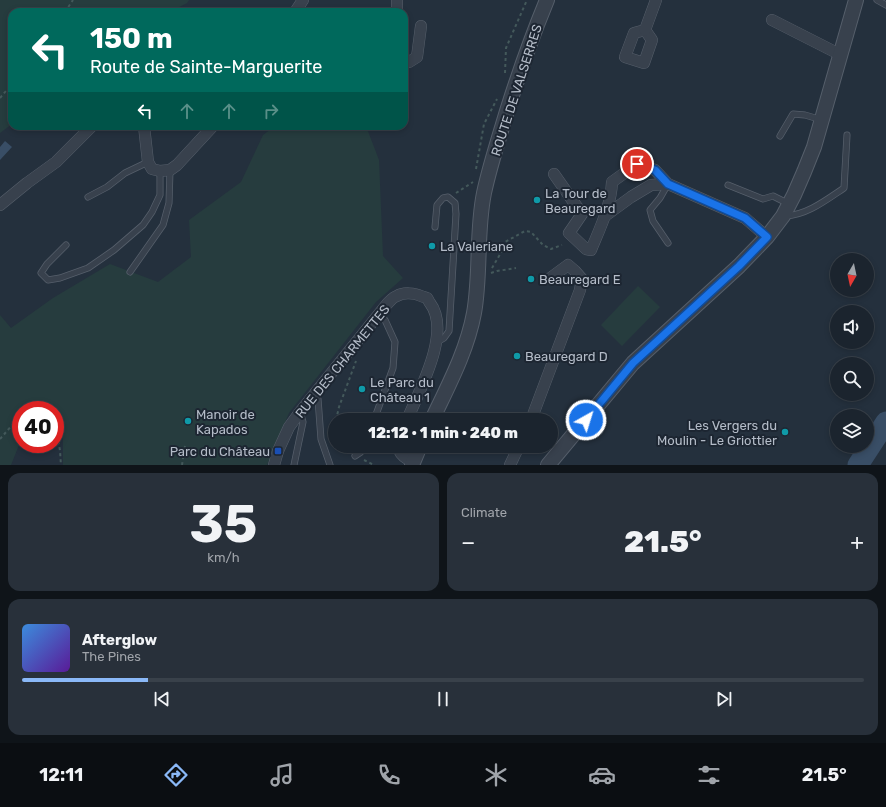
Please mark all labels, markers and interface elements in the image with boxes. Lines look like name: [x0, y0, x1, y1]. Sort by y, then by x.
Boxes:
text: 150 m: [90, 22, 173, 55]
street label: ROUTE DE VALSERRES: [488, 22, 545, 158]
icon: left: [24, 24, 76, 76]
text: Route de Sainte-Marguerite: [90, 56, 322, 78]
icon: left: [134, 100, 156, 122]
icon: ahead: [176, 100, 198, 122]
icon: ahead: [218, 100, 240, 122]
icon: right: [260, 100, 282, 122]
pin: [620, 147, 654, 181]
icon: arrive: [626, 153, 648, 175]
place label: La Tour de Beauregard: [545, 186, 616, 217]
marker: La Tour de Beauregard: [532, 195, 542, 205]
place label: La Valeriane: [440, 239, 513, 254]
marker: La Valeriane: [427, 241, 437, 251]
north arrow: [830, 253, 874, 297]
map controls: [830, 253, 874, 453]
place label: Beauregard E: [539, 272, 621, 288]
marker: Beauregard E: [526, 274, 536, 284]
street label: RUE DES CHARMETTES: [292, 302, 393, 421]
button: sound: [830, 305, 874, 349]
place label: Beauregard D: [525, 349, 608, 365]
marker: Beauregard D: [512, 351, 522, 361]
button: search: [830, 357, 874, 401]
place label: Le Parc du Château 1: [370, 375, 434, 405]
marker: Le Parc du Château 1: [357, 384, 367, 394]
position arrow: [565, 399, 607, 441]
speed limit sign: 40: [12, 401, 64, 453]
place label: Manoir de Kapados: [196, 407, 255, 437]
button: layers: [830, 409, 874, 453]
marker: Manoir de Kapados: [183, 416, 193, 426]
place label: Les Vergers du Moulin - Le Griottier: [657, 418, 777, 448]
text: 12:12 · 1 min · 240 m: [368, 424, 518, 442]
marker: Les Vergers du Moulin - Le Griottier: [780, 427, 790, 437]
place label: Parc du Château: [170, 444, 270, 459]
marker: Parc du Château: [273, 446, 283, 456]
text: 35: [190, 493, 257, 555]
text: Climate: [461, 505, 507, 520]
text: 21.5°: [624, 524, 702, 560]
text: −: [461, 529, 475, 556]
text: +: [850, 529, 864, 556]
text: km/h: [207, 550, 240, 565]
text: Afterglow: [82, 631, 157, 649]
text: The Pines: [82, 649, 141, 664]
icon: previous: [151, 688, 173, 710]
icon: pause: [432, 688, 454, 710]
icon: next: [713, 688, 735, 710]
icon: directions: [162, 761, 190, 789]
icon: music: [268, 761, 296, 789]
icon: phone: [375, 761, 403, 789]
icon: climate: [482, 761, 510, 789]
icon: car: [588, 761, 616, 789]
icon: filters: [695, 761, 723, 789]
text: 12:11: [39, 764, 83, 786]
text: 21.5°: [802, 764, 847, 786]

